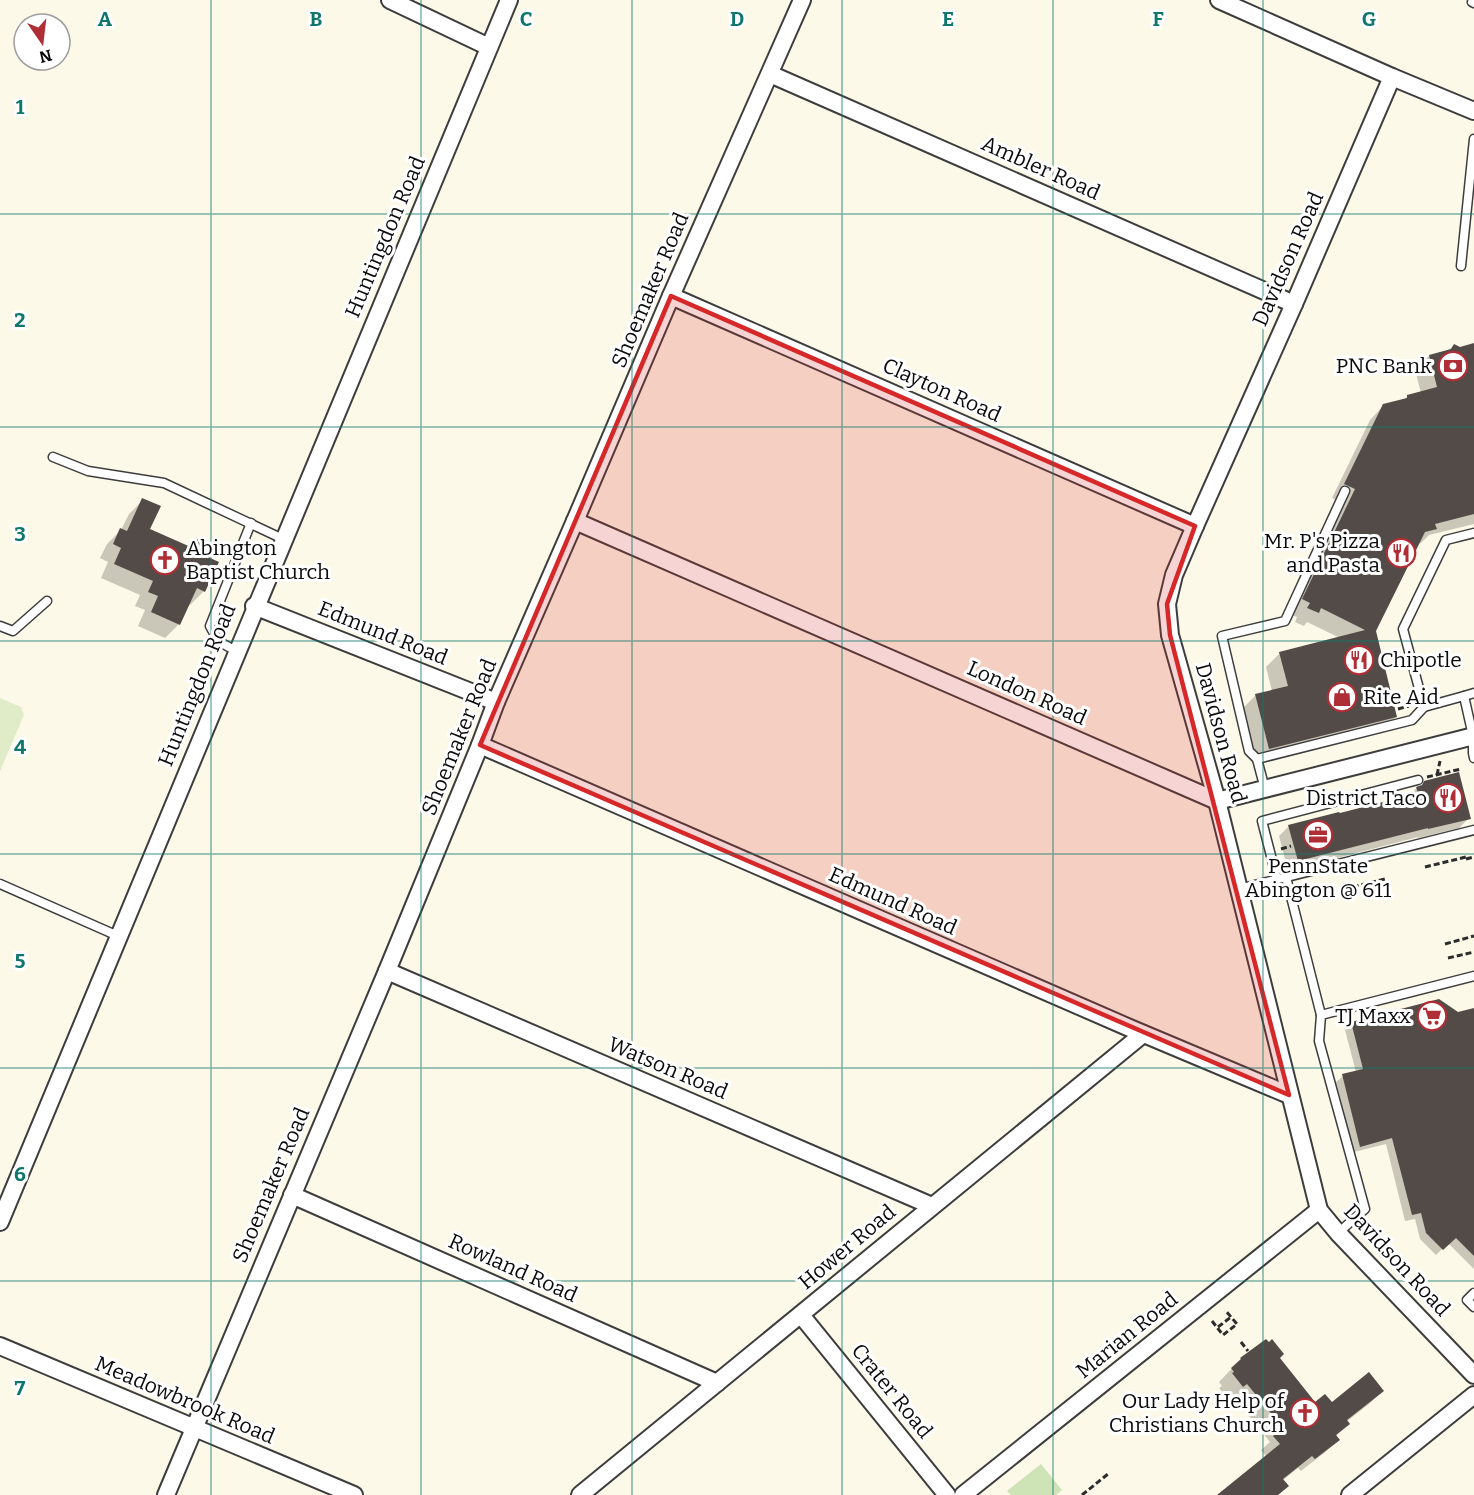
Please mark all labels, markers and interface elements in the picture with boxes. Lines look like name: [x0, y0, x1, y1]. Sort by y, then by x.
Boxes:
text: A: [98, 7, 113, 31]
text: B: [310, 7, 323, 31]
text: C: [520, 7, 532, 31]
text: D: [730, 7, 744, 31]
text: E: [942, 7, 954, 31]
text: F: [1152, 7, 1164, 31]
text: G: [1362, 7, 1376, 31]
north arrow: [12, 12, 72, 72]
text: N: [37, 45, 54, 67]
text: 1: [16, 95, 25, 119]
street label: Ambler Road: [978, 130, 1104, 206]
street label: Huntingdon Road: [339, 152, 431, 322]
street label: Davidson Road: [1247, 188, 1329, 330]
street label: Shoemaker Road: [606, 208, 694, 372]
text: 2: [14, 308, 26, 332]
bank icon: PNC Bank: [1437, 350, 1469, 382]
street label: Clayton Road: [879, 352, 1005, 428]
place label: PNC Bank: [1336, 353, 1432, 379]
text: 3: [14, 522, 26, 546]
place label: Mr. P's Pizza and Pasta: [1264, 528, 1381, 578]
place label: Abington Baptist Church: [186, 535, 330, 585]
restaurant icon: Mr. P's Pizza and Pasta: [1385, 537, 1417, 569]
church icon: Abington Baptist Church: [149, 544, 181, 576]
street label: Edmund Road: [314, 595, 452, 671]
street label: Huntingdon Road: [153, 600, 241, 770]
restaurant icon: Chipotle: [1343, 644, 1375, 676]
place label: Chipotle: [1380, 647, 1462, 673]
street label: Shoemaker Road: [416, 655, 502, 819]
street label: London Road: [963, 655, 1091, 731]
street label: Davidson Road: [1190, 660, 1252, 806]
shop icon: Rite Aid: [1326, 681, 1358, 713]
place label: Rite Aid: [1363, 684, 1439, 710]
text: 4: [14, 735, 26, 759]
restaurant icon: District Taco: [1432, 782, 1464, 814]
place label: District Taco: [1306, 785, 1427, 811]
office icon: PennState Abington @ 611: [1302, 819, 1334, 851]
place label: PennState Abington @ 611: [1245, 853, 1392, 903]
street label: Edmund Road: [825, 861, 961, 941]
text: 5: [15, 949, 26, 973]
supermarket icon: TJ Maxx: [1416, 1000, 1448, 1032]
place label: TJ Maxx: [1335, 1003, 1411, 1029]
street label: Watson Road: [604, 1031, 732, 1105]
street label: Shoemaker Road: [227, 1103, 315, 1267]
text: 6: [14, 1162, 26, 1186]
street label: Davidson Road: [1338, 1198, 1456, 1322]
street label: Hower Road: [793, 1199, 901, 1295]
street label: Rowland Road: [445, 1228, 581, 1308]
street label: Marian Road: [1071, 1286, 1183, 1384]
street label: Crater Road: [846, 1338, 938, 1444]
street label: Meadowbrook Road: [91, 1350, 279, 1450]
text: 7: [15, 1376, 26, 1400]
place label: Our Lady Help of Christians Church: [1109, 1388, 1286, 1438]
church icon: Our Lady Help of Christians Church: [1289, 1397, 1321, 1429]

